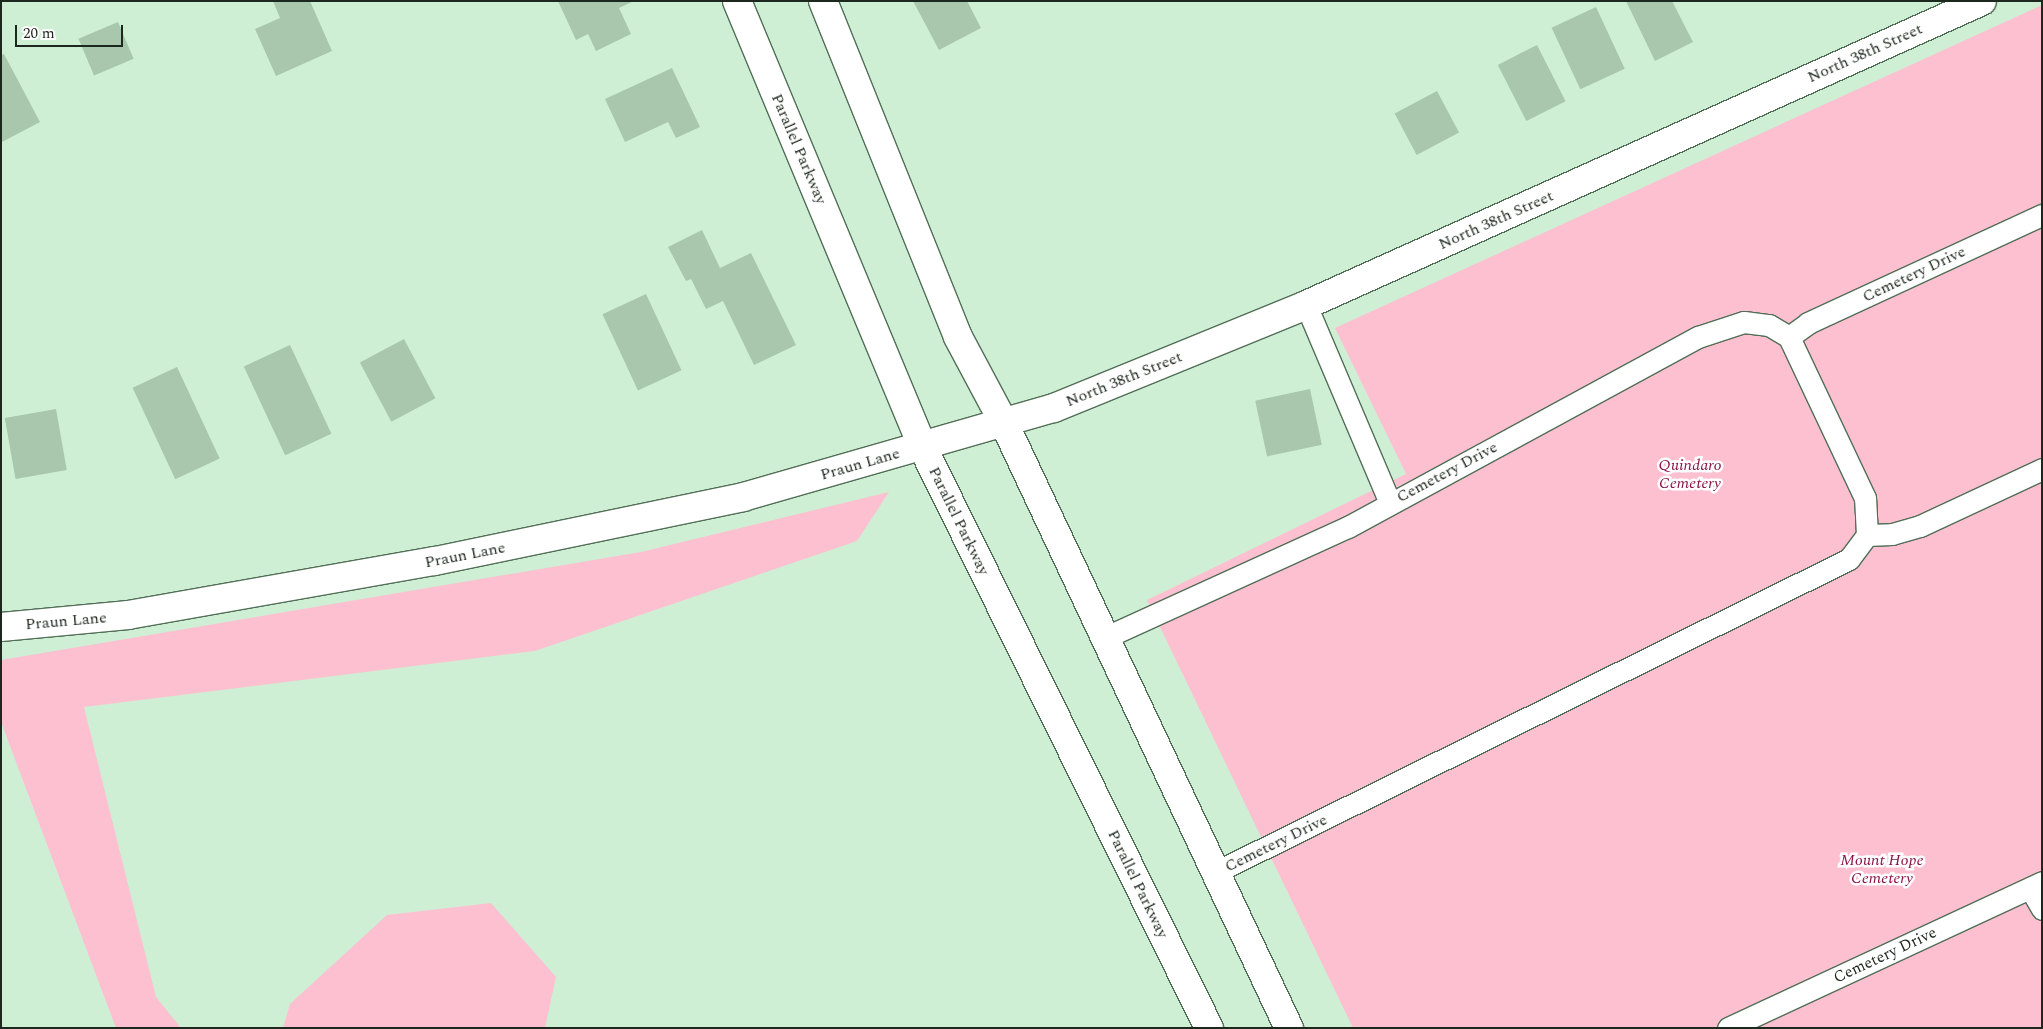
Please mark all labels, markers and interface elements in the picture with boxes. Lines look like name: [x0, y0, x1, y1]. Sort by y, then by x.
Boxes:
scale bar: [18, 15, 125, 47]
street label: North 38th Street: [1805, 19, 1925, 87]
text: 20 m: [23, 22, 55, 45]
street label: Parallel Parkway: [767, 91, 831, 207]
street label: North 38th Street: [1436, 186, 1556, 254]
street label: Cemetery Drive: [1859, 242, 1969, 306]
street label: North 38th Street: [1063, 347, 1185, 411]
street label: Cemetery Drive: [1393, 437, 1501, 507]
street label: Praun Lane: [818, 444, 902, 484]
park label: Quindaro Cemetery: [1658, 455, 1722, 493]
street label: Parallel Parkway: [924, 464, 994, 578]
street label: Praun Lane: [423, 538, 507, 572]
street label: Praun Lane: [24, 608, 108, 634]
street label: Cemetery Drive: [1222, 810, 1330, 876]
street label: Parallel Parkway: [1103, 827, 1173, 941]
park label: Mount Hope Cemetery: [1840, 850, 1924, 888]
street label: Cemetery Drive: [1830, 923, 1940, 987]

